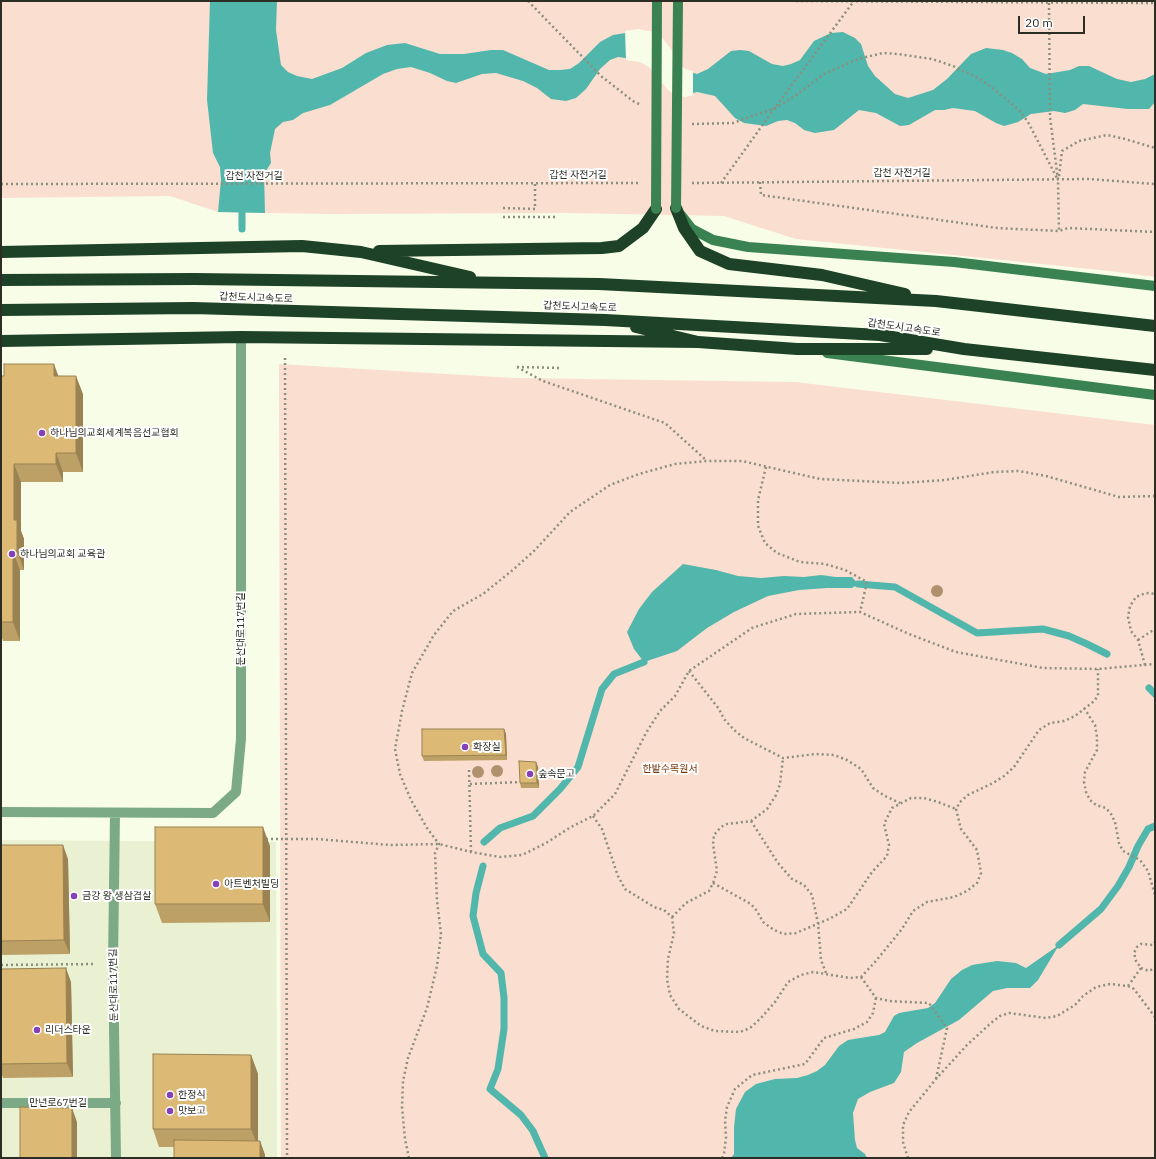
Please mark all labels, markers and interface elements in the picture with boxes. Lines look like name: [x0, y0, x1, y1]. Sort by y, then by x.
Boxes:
scale bar: [1020, 8, 1087, 34]
text: 20 m: [1025, 15, 1053, 30]
street label: 갑천 자전거길: [873, 167, 931, 179]
street label: 갑천 자전거길: [549, 169, 607, 181]
street label: 갑천 자전거길: [225, 170, 283, 182]
street label: 갑천도시고속도로: [219, 291, 293, 305]
street label: 갑천도시고속도로: [543, 300, 617, 314]
street label: 갑천도시고속도로: [867, 317, 941, 339]
place label: 하나님의교회세계복음선교협회: [50, 427, 179, 439]
marker: 하나님의교회세계복음선교협회: [37, 428, 47, 438]
place label: 하나님의교회 교육관: [20, 548, 105, 560]
marker: 하나님의교회 교육관: [7, 549, 17, 559]
street label: 둔산대로117번길: [235, 592, 247, 666]
place label: 화장실: [473, 741, 501, 753]
marker: 화장실: [460, 742, 470, 752]
park label: 한밭수목원서: [642, 763, 698, 775]
place label: 숲속문고: [538, 768, 575, 780]
marker: 숲속문고: [525, 769, 535, 779]
place label: 아트벤처빌딩: [224, 878, 279, 890]
marker: 아트벤처빌딩: [211, 879, 221, 889]
place label: 금강 왕 생삼겹살: [82, 890, 151, 902]
marker: 금강 왕 생삼겹살: [69, 891, 79, 901]
street label: 둔산대로117번길: [107, 948, 121, 1022]
place label: 리더스타운: [45, 1024, 91, 1036]
marker: 리더스타운: [32, 1025, 42, 1035]
place label: 한정식: [178, 1089, 206, 1101]
marker: 한정식: [165, 1090, 175, 1100]
street label: 만년로67번길: [29, 1097, 87, 1109]
place label: 맛보고: [178, 1105, 206, 1117]
marker: 맛보고: [165, 1106, 175, 1116]

